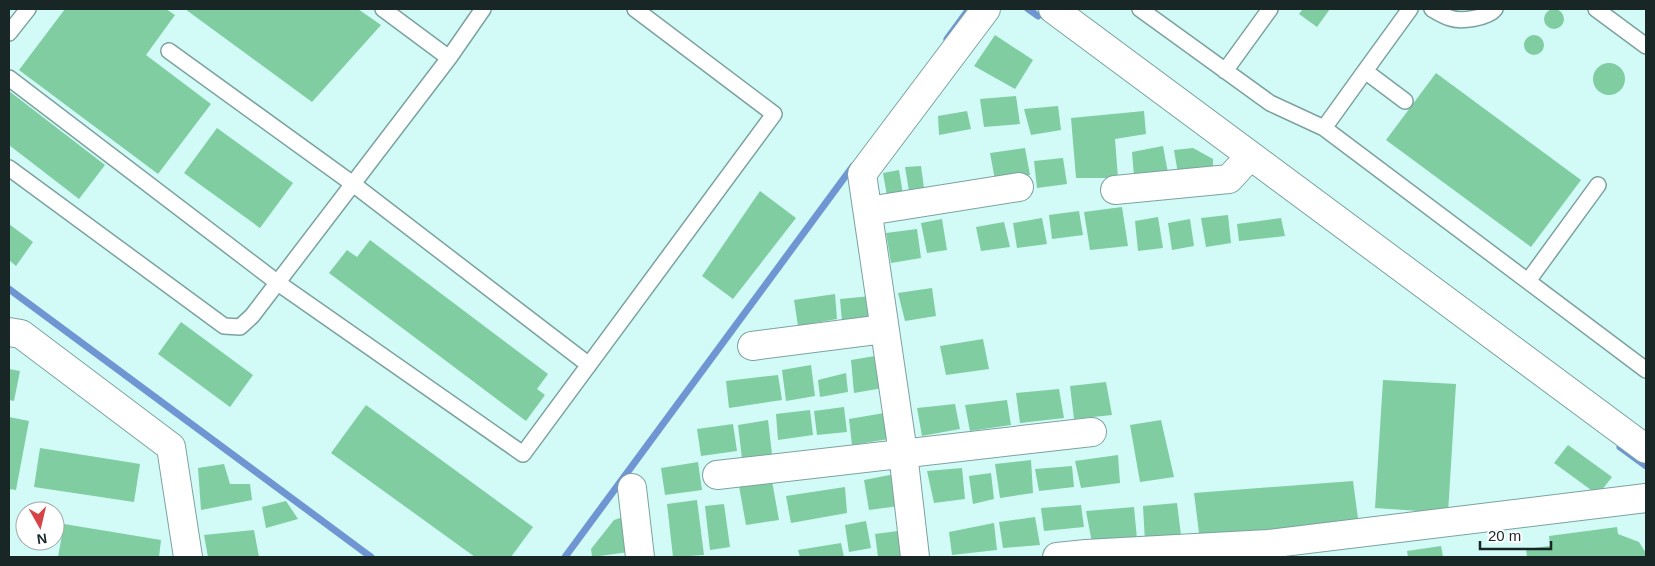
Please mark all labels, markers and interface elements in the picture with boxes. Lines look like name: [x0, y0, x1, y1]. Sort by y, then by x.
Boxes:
north arrow: [15, 501, 65, 551]
scale bar: [1480, 518, 1551, 550]
text: 20 m: [1488, 527, 1521, 544]
text: N: [36, 530, 48, 548]

